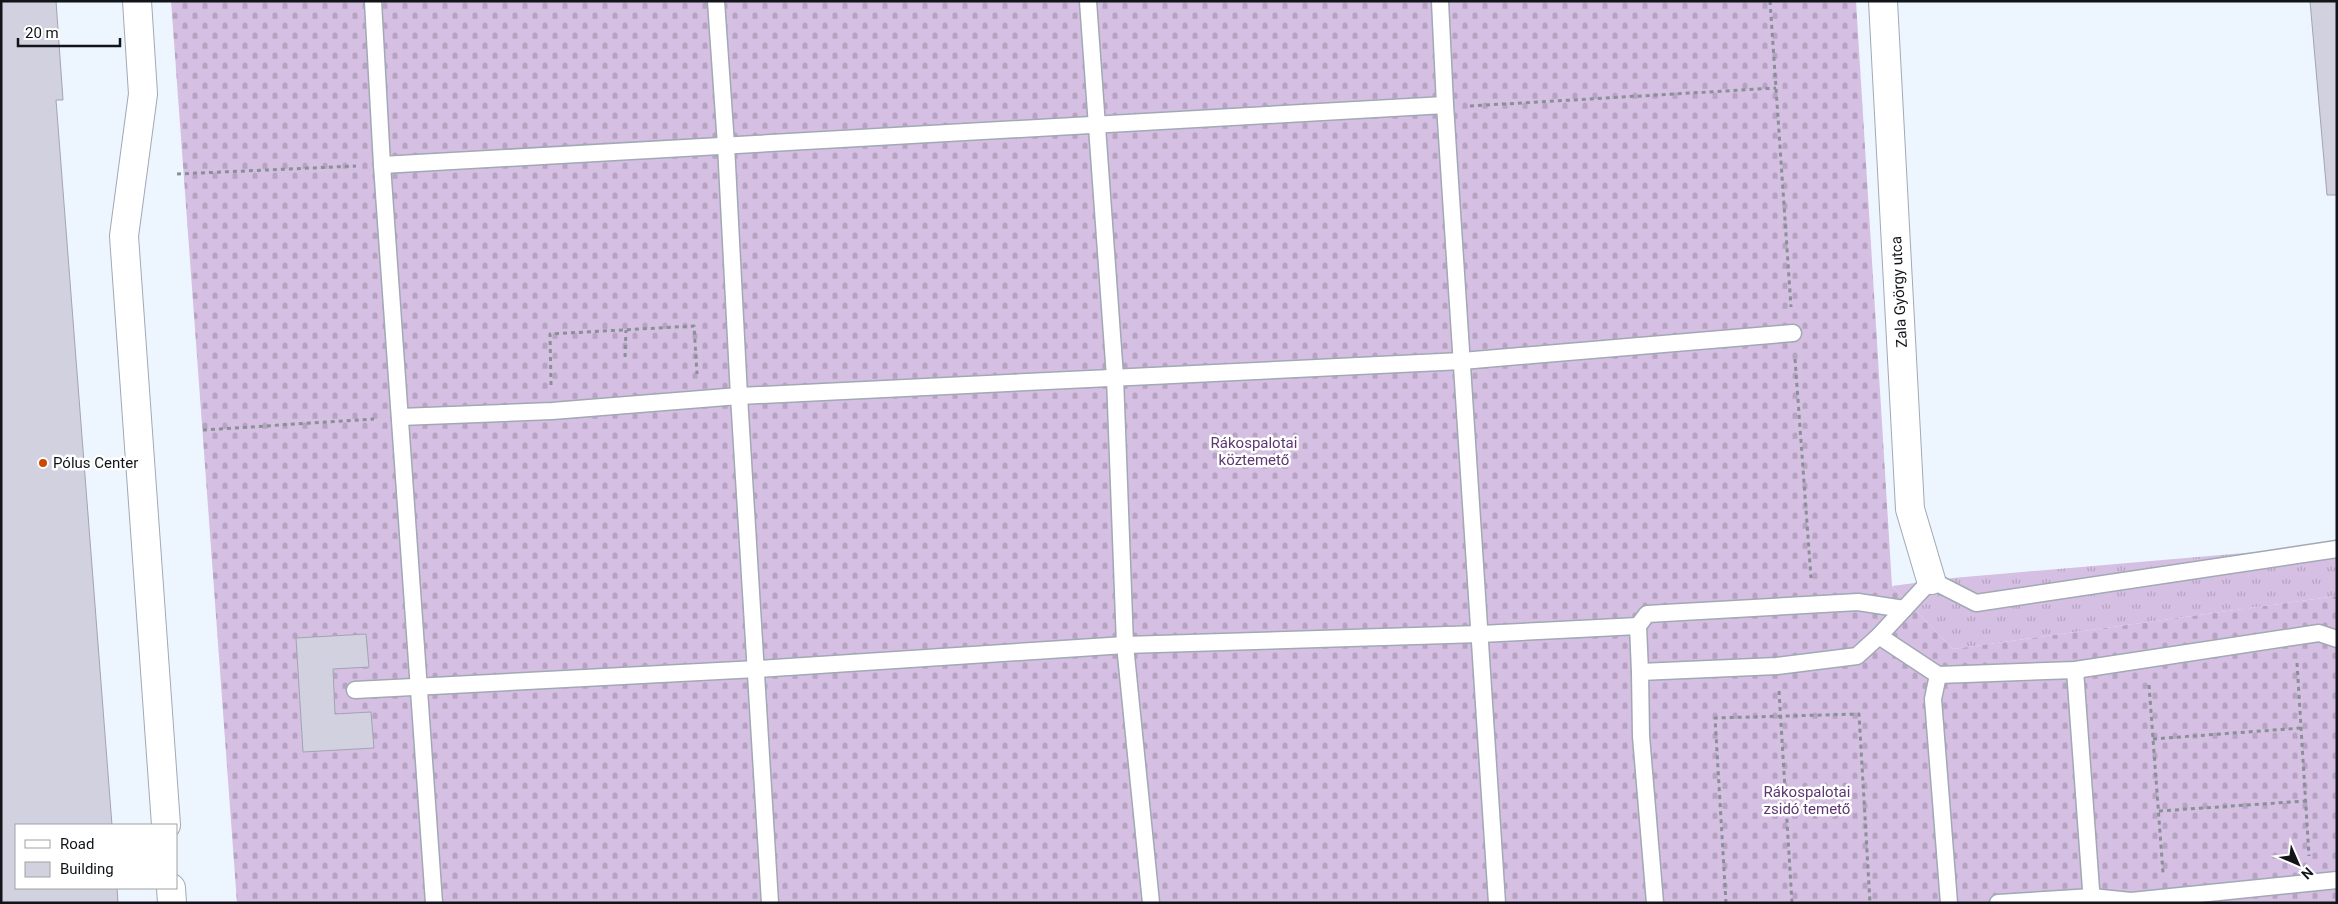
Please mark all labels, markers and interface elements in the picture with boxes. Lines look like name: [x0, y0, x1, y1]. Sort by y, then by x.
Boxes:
scale bar: [18, 15, 120, 47]
text: 20 m: [25, 24, 59, 42]
street label: Zala György utca: [1887, 236, 1911, 348]
park label: Rákospalotai köztemető: [1211, 434, 1297, 469]
place label: Pólus Center: [53, 454, 138, 472]
marker: Pólus Center: [37, 457, 49, 469]
park label: Rákospalotai zsidó temető: [1764, 783, 1850, 818]
legend: [15, 824, 178, 889]
text: Road: [60, 835, 94, 853]
north arrow: [2273, 839, 2323, 889]
text: Building: [60, 860, 114, 878]
text: N: [2298, 864, 2316, 882]

